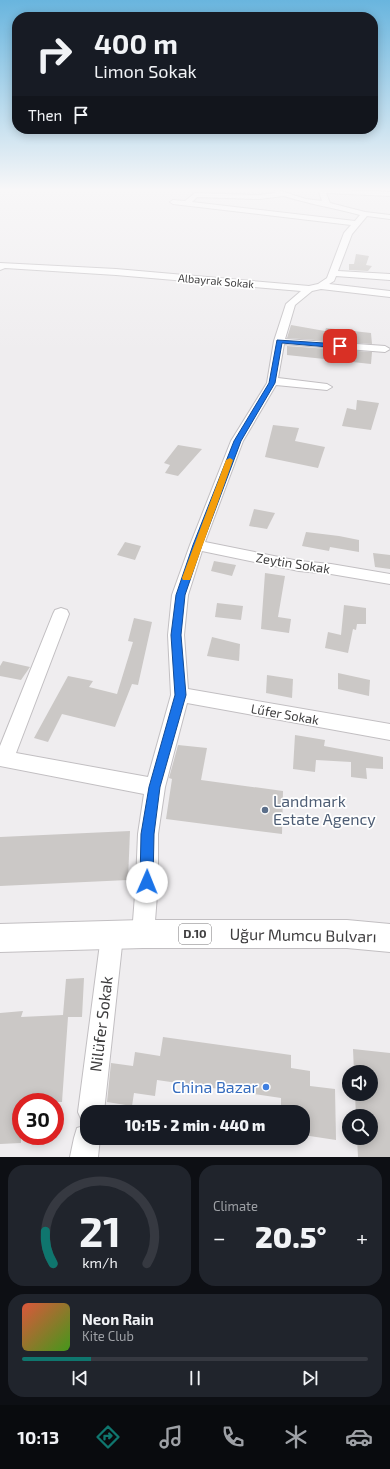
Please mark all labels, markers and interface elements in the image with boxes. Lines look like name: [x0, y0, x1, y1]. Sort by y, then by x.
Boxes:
text: 400 m: [94, 26, 178, 60]
icon: right: [28, 28, 80, 80]
text: Limon Sokak: [94, 60, 197, 82]
icon: arrive: [70, 104, 92, 126]
text: Then: [28, 106, 62, 124]
street label: Albayrak Sokak: [177, 271, 255, 290]
pin: [323, 329, 357, 363]
icon: arrive: [329, 335, 351, 357]
street label: Zeytin Sokak: [255, 549, 332, 577]
street label: Lűfer Sokak: [250, 700, 321, 728]
place label: Landmark Estate Agency: [273, 791, 376, 828]
marker: Landmark Estate Agency: [260, 805, 270, 815]
position arrow: [126, 861, 168, 903]
road number: D.10: [179, 924, 211, 944]
street label: Uğur Mumcu Bulvarı: [229, 924, 377, 945]
street label: Nilüfer Sokak: [85, 975, 116, 1073]
map controls: [342, 1065, 378, 1145]
button: sound: [342, 1065, 378, 1101]
place label: China Bazar: [172, 1077, 259, 1096]
marker: China Bazar: [261, 1082, 271, 1092]
speed limit sign: 30: [12, 1093, 64, 1145]
button: search: [342, 1109, 378, 1145]
text: 10:15 · 2 min · 440 m: [125, 1116, 265, 1134]
text: Climate: [213, 1198, 258, 1214]
text: 21: [78, 1204, 121, 1254]
text: 20.5°: [255, 1218, 327, 1254]
text: −: [213, 1224, 226, 1250]
text: +: [356, 1224, 368, 1250]
text: km/h: [82, 1253, 117, 1270]
text: Neon Rain: [82, 1310, 154, 1328]
text: Kite Club: [82, 1328, 134, 1344]
icon: previous: [69, 1367, 91, 1389]
icon: pause: [184, 1367, 206, 1389]
icon: next: [299, 1367, 321, 1389]
icon: directions: [94, 1423, 122, 1451]
icon: music: [157, 1423, 185, 1451]
icon: phone: [219, 1423, 247, 1451]
icon: climate: [282, 1423, 310, 1451]
icon: car: [345, 1423, 373, 1451]
text: 10:13: [17, 1426, 59, 1448]

